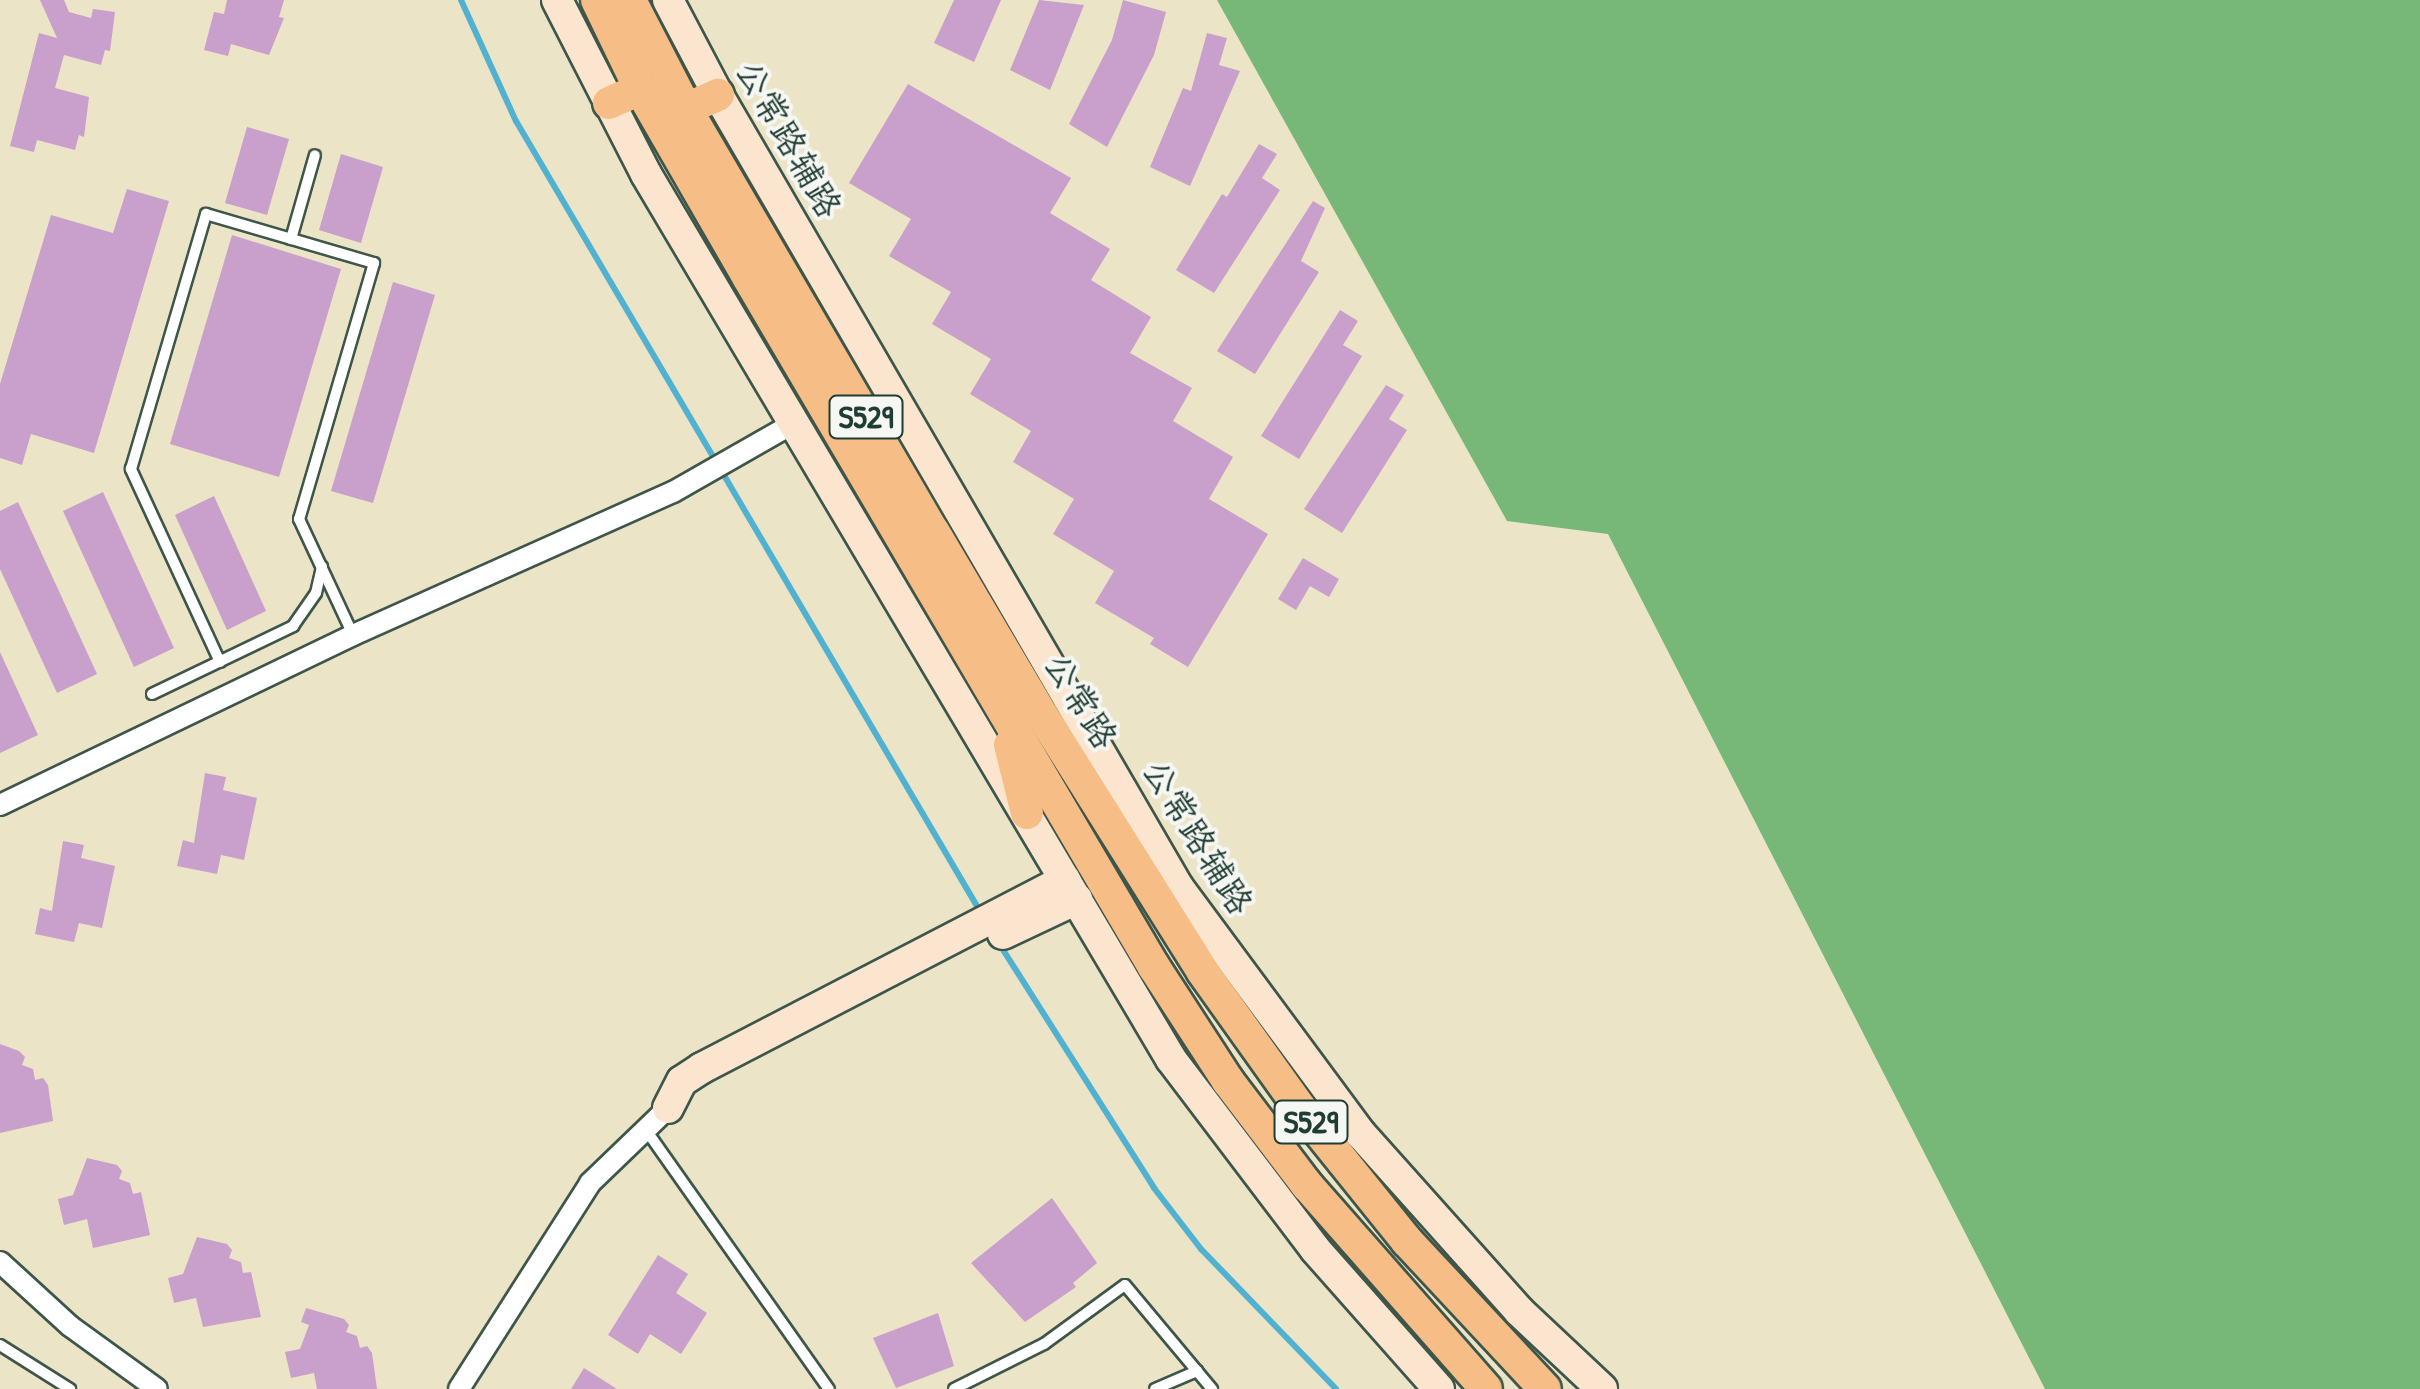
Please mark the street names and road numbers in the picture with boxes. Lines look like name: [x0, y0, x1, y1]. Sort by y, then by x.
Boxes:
street label: 公常路辅路: [727, 53, 851, 225]
road number: S529: [828, 390, 904, 444]
street label: 公常路: [1035, 645, 1127, 757]
street label: 公常路辅路: [1134, 752, 1262, 922]
road number: S529: [1274, 1095, 1348, 1149]

